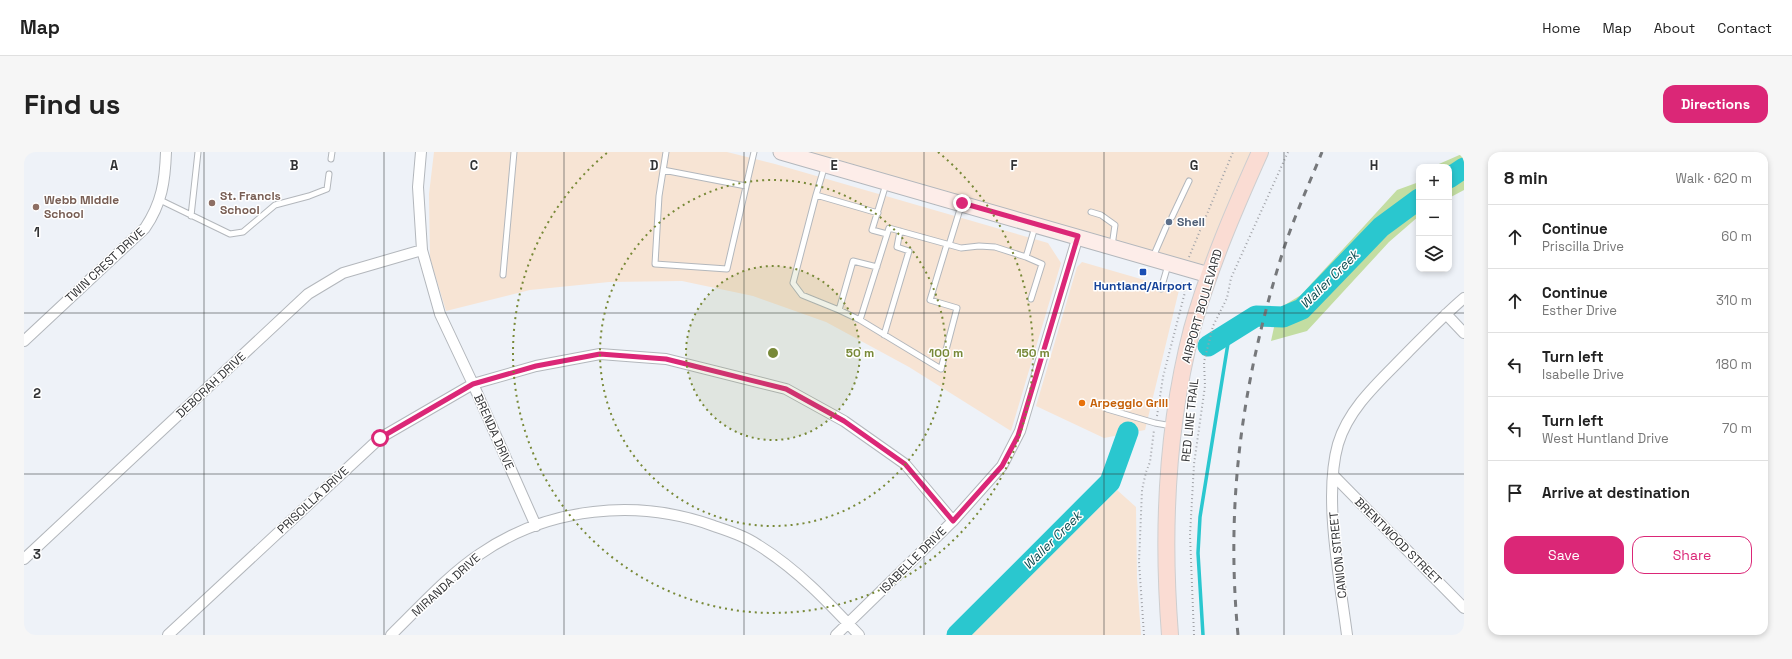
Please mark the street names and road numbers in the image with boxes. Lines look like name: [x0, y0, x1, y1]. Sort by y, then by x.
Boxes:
street label: TWIN CREST DRIVE: [62, 224, 148, 306]
street label: AIRPORT BOULEVARD: [1178, 247, 1226, 365]
street label: DEBORAH DRIVE: [173, 348, 249, 421]
street label: RED LINE TRAIL: [1178, 377, 1202, 463]
street label: BRENDA DRIVE: [470, 392, 518, 473]
street label: PRISCILLA DRIVE: [274, 463, 352, 537]
street label: BRENTWOOD STREET: [1351, 494, 1445, 588]
street label: CANION STREET: [1325, 511, 1351, 599]
street label: ISABELLE DRIVE: [876, 523, 950, 597]
street label: MIRANDA DRIVE: [408, 550, 484, 620]

